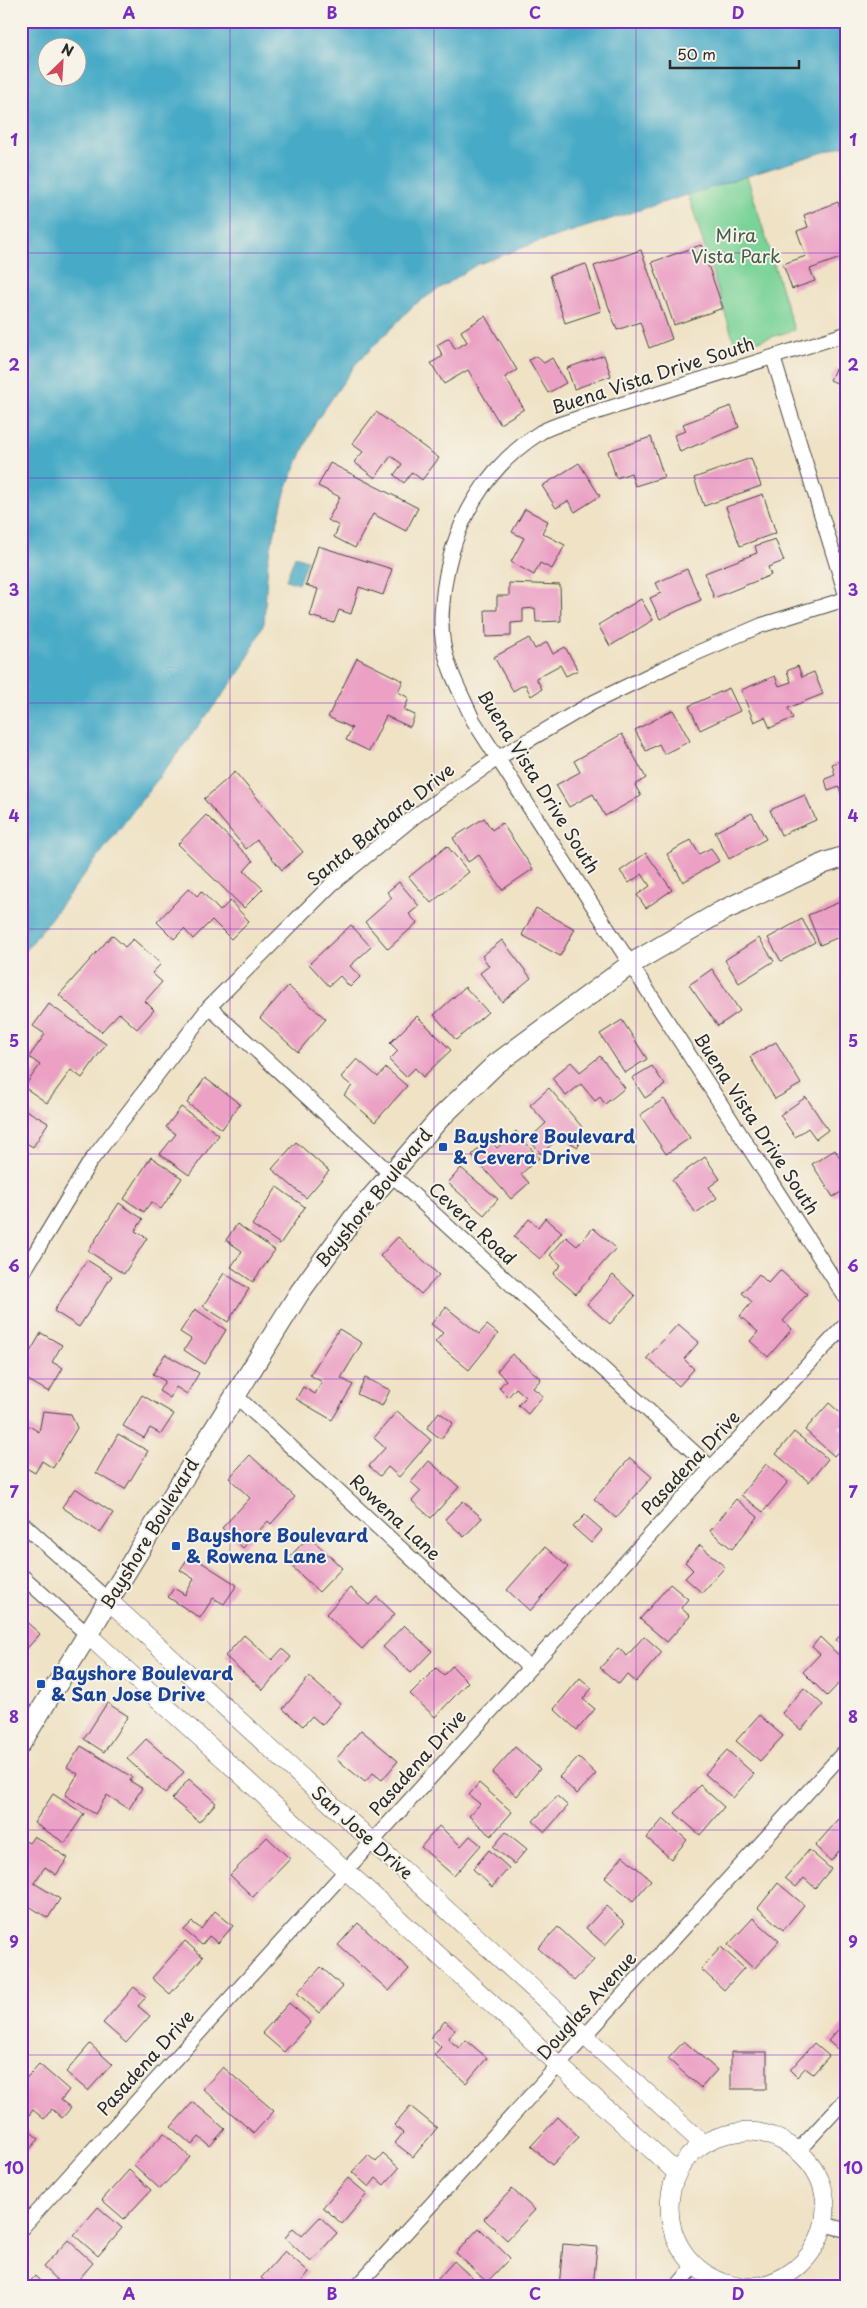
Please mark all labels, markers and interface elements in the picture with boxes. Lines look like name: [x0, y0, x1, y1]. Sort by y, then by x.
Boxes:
text: A: [123, 0, 136, 24]
text: B: [327, 0, 338, 24]
text: C: [529, 0, 541, 24]
text: D: [732, 0, 744, 24]
north arrow: [38, 38, 88, 88]
text: N: [58, 38, 77, 62]
scale bar: [670, 38, 798, 70]
text: 50 m: [677, 42, 716, 65]
text: 1: [10, 127, 18, 151]
text: 1: [849, 127, 857, 151]
park label: Mira Vista Park: [691, 221, 781, 269]
street label: Buena Vista Drive South: [547, 329, 758, 420]
text: 2: [8, 352, 20, 376]
text: 2: [847, 352, 859, 376]
text: 3: [9, 577, 19, 601]
text: 3: [848, 577, 858, 601]
street label: Buena Vista Drive South: [472, 684, 607, 878]
street label: Santa Barbara Drive: [301, 756, 460, 892]
text: 4: [9, 803, 20, 827]
text: 4: [848, 803, 859, 827]
street label: Buena Vista Drive South: [688, 1027, 826, 1220]
text: 5: [9, 1028, 19, 1052]
text: 5: [848, 1028, 858, 1052]
street label: Bayshore Boulevard: [308, 1122, 437, 1272]
place label: Bayshore Boulevard & Cevera Drive: [453, 1122, 635, 1170]
marker: Bayshore Boulevard & Cevera Drive: [437, 1141, 449, 1153]
street label: Cevera Road: [423, 1175, 523, 1271]
text: 6: [8, 1253, 20, 1277]
text: 6: [847, 1253, 859, 1277]
street label: Pasadena Drive: [634, 1404, 746, 1520]
street label: Bayshore Boulevard: [93, 1453, 205, 1614]
street label: Rowena Lane: [344, 1467, 448, 1566]
text: 7: [9, 1479, 19, 1503]
text: 7: [848, 1479, 858, 1503]
place label: Bayshore Boulevard & Rowena Lane: [186, 1521, 368, 1569]
marker: Bayshore Boulevard & Rowena Lane: [170, 1540, 182, 1552]
place label: Bayshore Boulevard & San Jose Drive: [51, 1659, 233, 1707]
marker: Bayshore Boulevard & San Jose Drive: [35, 1678, 47, 1690]
street label: Pasadena Drive: [362, 1703, 472, 1821]
text: 8: [9, 1704, 19, 1728]
text: 8: [848, 1704, 858, 1728]
street label: San Jose Drive: [306, 1779, 420, 1885]
text: 9: [9, 1929, 19, 1953]
text: 9: [848, 1929, 858, 1953]
street label: Douglas Avenue: [530, 1945, 642, 2065]
street label: Pasadena Drive: [90, 2003, 200, 2121]
text: 10: [4, 2155, 24, 2179]
text: 10: [843, 2155, 863, 2179]
text: A: [123, 2281, 136, 2305]
text: B: [327, 2281, 338, 2305]
text: C: [529, 2281, 541, 2305]
text: D: [732, 2281, 744, 2305]

